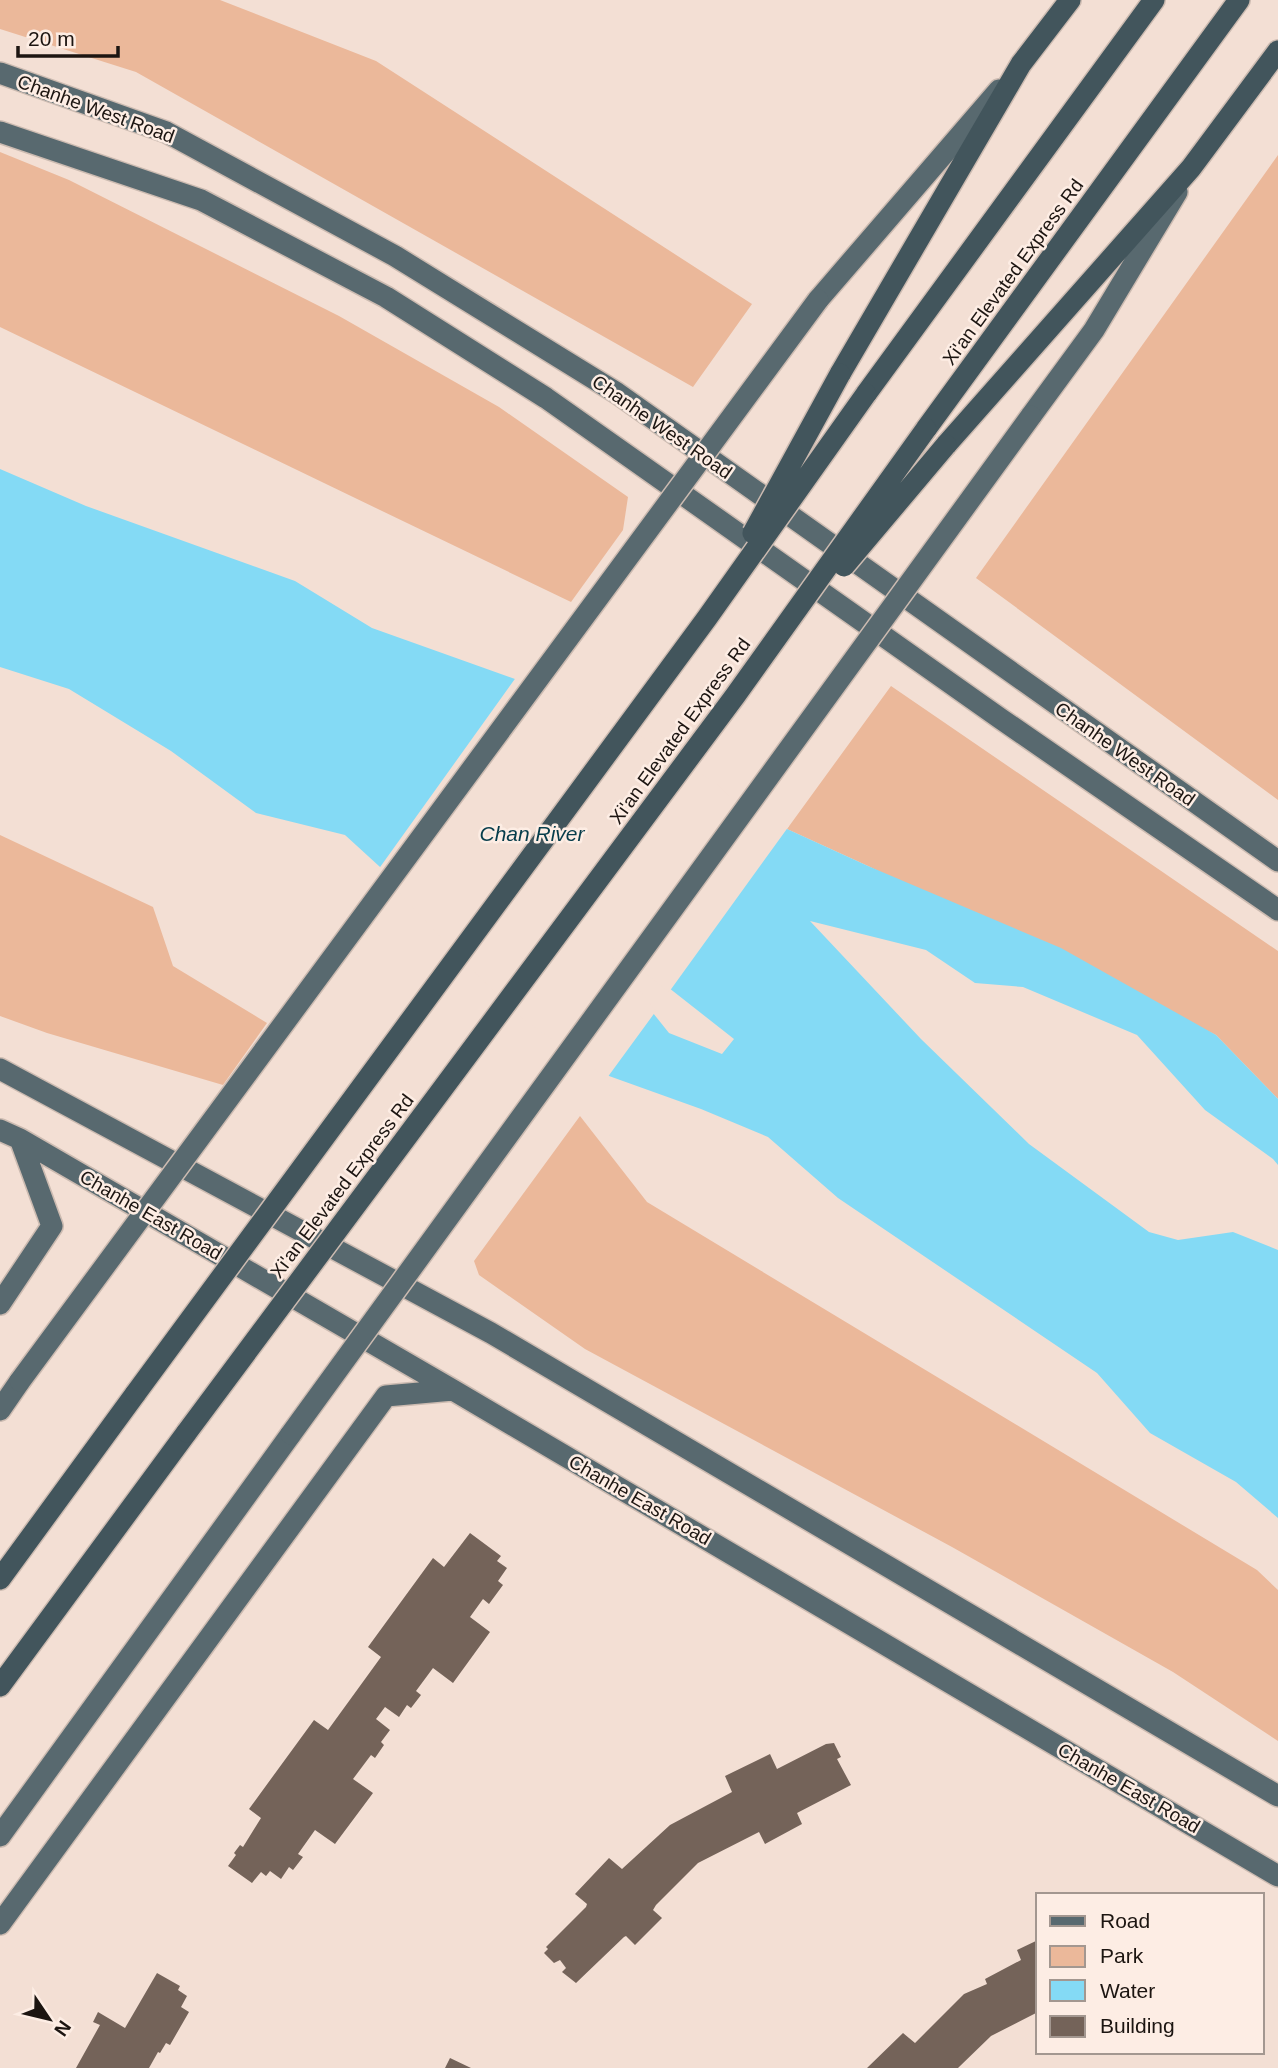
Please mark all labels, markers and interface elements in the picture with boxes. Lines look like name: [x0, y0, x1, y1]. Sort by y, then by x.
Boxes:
scale bar: [18, 14, 117, 58]
text: 20 m: [28, 27, 75, 50]
street label: Chanhe West Road: [15, 71, 177, 147]
street label: Xi'an Elevated Express Rd: [939, 175, 1087, 369]
street label: Chanhe West Road: [588, 371, 736, 483]
street label: Xi'an Elevated Express Rd: [606, 634, 754, 828]
street label: Chanhe West Road: [1051, 698, 1199, 810]
water label: Chan River: [479, 822, 586, 845]
street label: Xi'an Elevated Express Rd: [266, 1090, 418, 1282]
street label: Chanhe East Road: [76, 1166, 226, 1264]
street label: Chanhe East Road: [565, 1451, 715, 1549]
street label: Chanhe East Road: [1054, 1739, 1204, 1837]
legend: [1036, 1893, 1264, 2054]
text: Road: [1100, 1909, 1150, 1932]
text: Park: [1100, 1944, 1144, 1967]
text: Water: [1100, 1979, 1155, 2002]
north arrow: [14, 1984, 84, 2054]
text: Building: [1100, 2014, 1175, 2037]
text: N: [50, 2017, 75, 2040]

